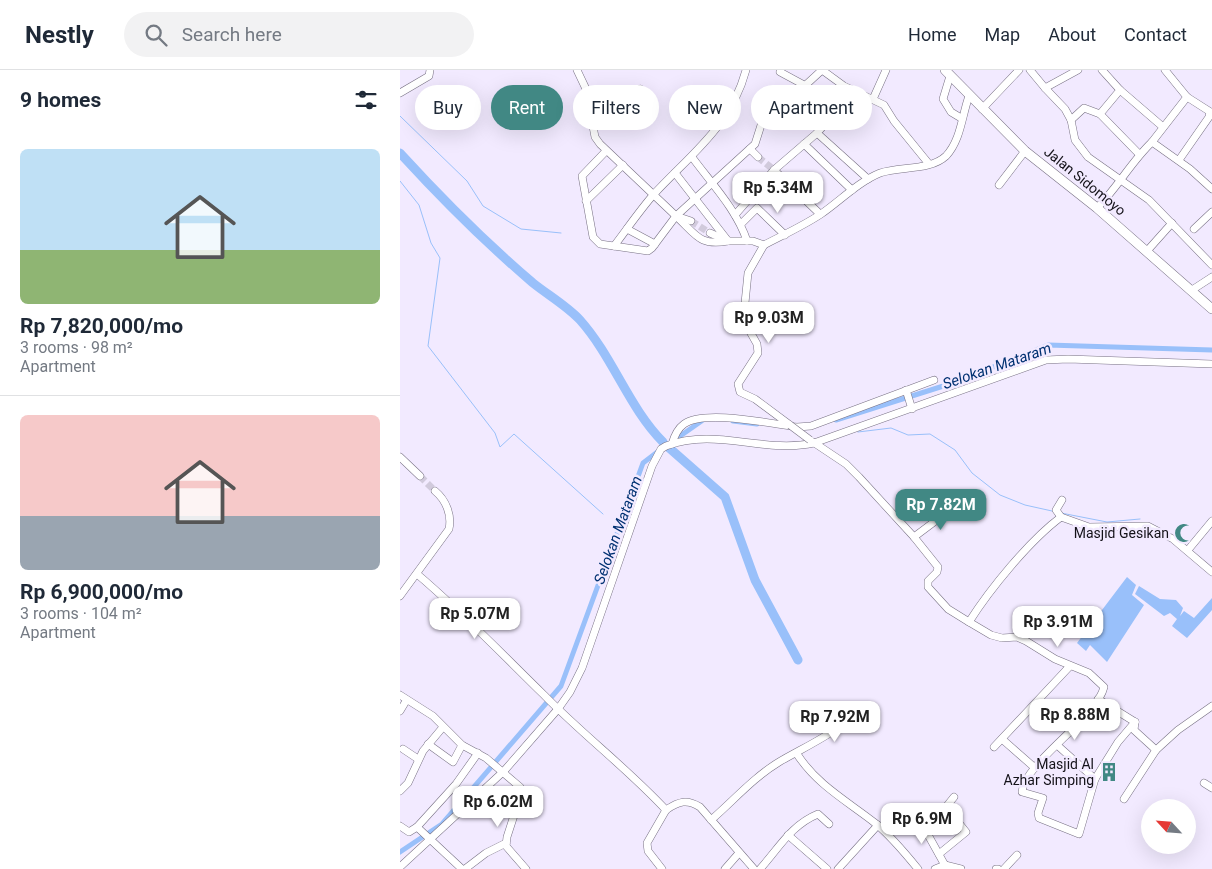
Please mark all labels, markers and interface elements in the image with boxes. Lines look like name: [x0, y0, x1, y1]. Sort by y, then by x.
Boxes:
search box: [124, 12, 474, 57]
text: Nestly: [25, 21, 94, 49]
icon: search: [142, 21, 170, 49]
text: Search here: [182, 23, 282, 46]
text: Home: [908, 24, 957, 45]
text: Map: [985, 24, 1020, 45]
text: About: [1048, 24, 1096, 45]
text: Contact: [1124, 24, 1187, 45]
chip: Buy: [415, 85, 481, 130]
chip: Rent: [491, 85, 563, 130]
chip: Filters: [573, 85, 659, 130]
chip: New: [669, 85, 741, 130]
chip: Apartment: [751, 85, 872, 130]
icon: filters: [352, 86, 380, 114]
text: 9 homes: [20, 88, 101, 112]
street label: Jalan Sidomoyo: [1041, 143, 1129, 219]
pin: Rp 5.34M: [726, 172, 830, 214]
text: Rp 5.34M: [743, 178, 813, 197]
icon: home: [155, 182, 245, 272]
pin: Rp 9.03M: [717, 302, 821, 344]
text: Rp 9.03M: [734, 308, 804, 327]
text: Rp 7,820,000/mo: [20, 314, 183, 338]
text: 3 rooms · 98 m²: [20, 338, 133, 357]
water label: Selokan Mataram: [940, 339, 1054, 393]
text: Apartment: [20, 357, 96, 376]
icon: home: [155, 447, 245, 537]
water label: Selokan Mataram: [590, 473, 646, 587]
pin: Rp 7.82M: [889, 488, 993, 531]
text: Rp 7.82M: [906, 495, 976, 514]
mosque icon: Masjid Gesikan: [1173, 522, 1195, 544]
place label: Masjid Gesikan: [1074, 525, 1169, 541]
text: Rp 6,900,000/mo: [20, 580, 183, 604]
pin: Rp 5.07M: [423, 598, 527, 640]
text: 3 rooms · 104 m²: [20, 604, 142, 623]
text: Rp 5.07M: [440, 604, 510, 623]
pin: Rp 3.91M: [1006, 606, 1110, 648]
text: Rp 3.91M: [1023, 612, 1093, 631]
text: Apartment: [20, 623, 96, 642]
pin: Rp 8.88M: [1023, 698, 1127, 741]
pin: Rp 7.92M: [783, 700, 887, 743]
text: Rp 8.88M: [1040, 705, 1110, 724]
text: Rp 7.92M: [800, 707, 870, 726]
place label: Masjid Al Azhar Simping: [1003, 756, 1094, 788]
building icon: Masjid Al Azhar Simping: [1098, 761, 1120, 783]
pin: Rp 6.02M: [446, 786, 550, 828]
text: Rp 6.02M: [463, 792, 533, 811]
north arrow: [1141, 799, 1196, 854]
map controls: [1141, 799, 1196, 854]
pin: Rp 6.9M: [876, 802, 968, 845]
text: Rp 6.9M: [892, 809, 952, 828]

